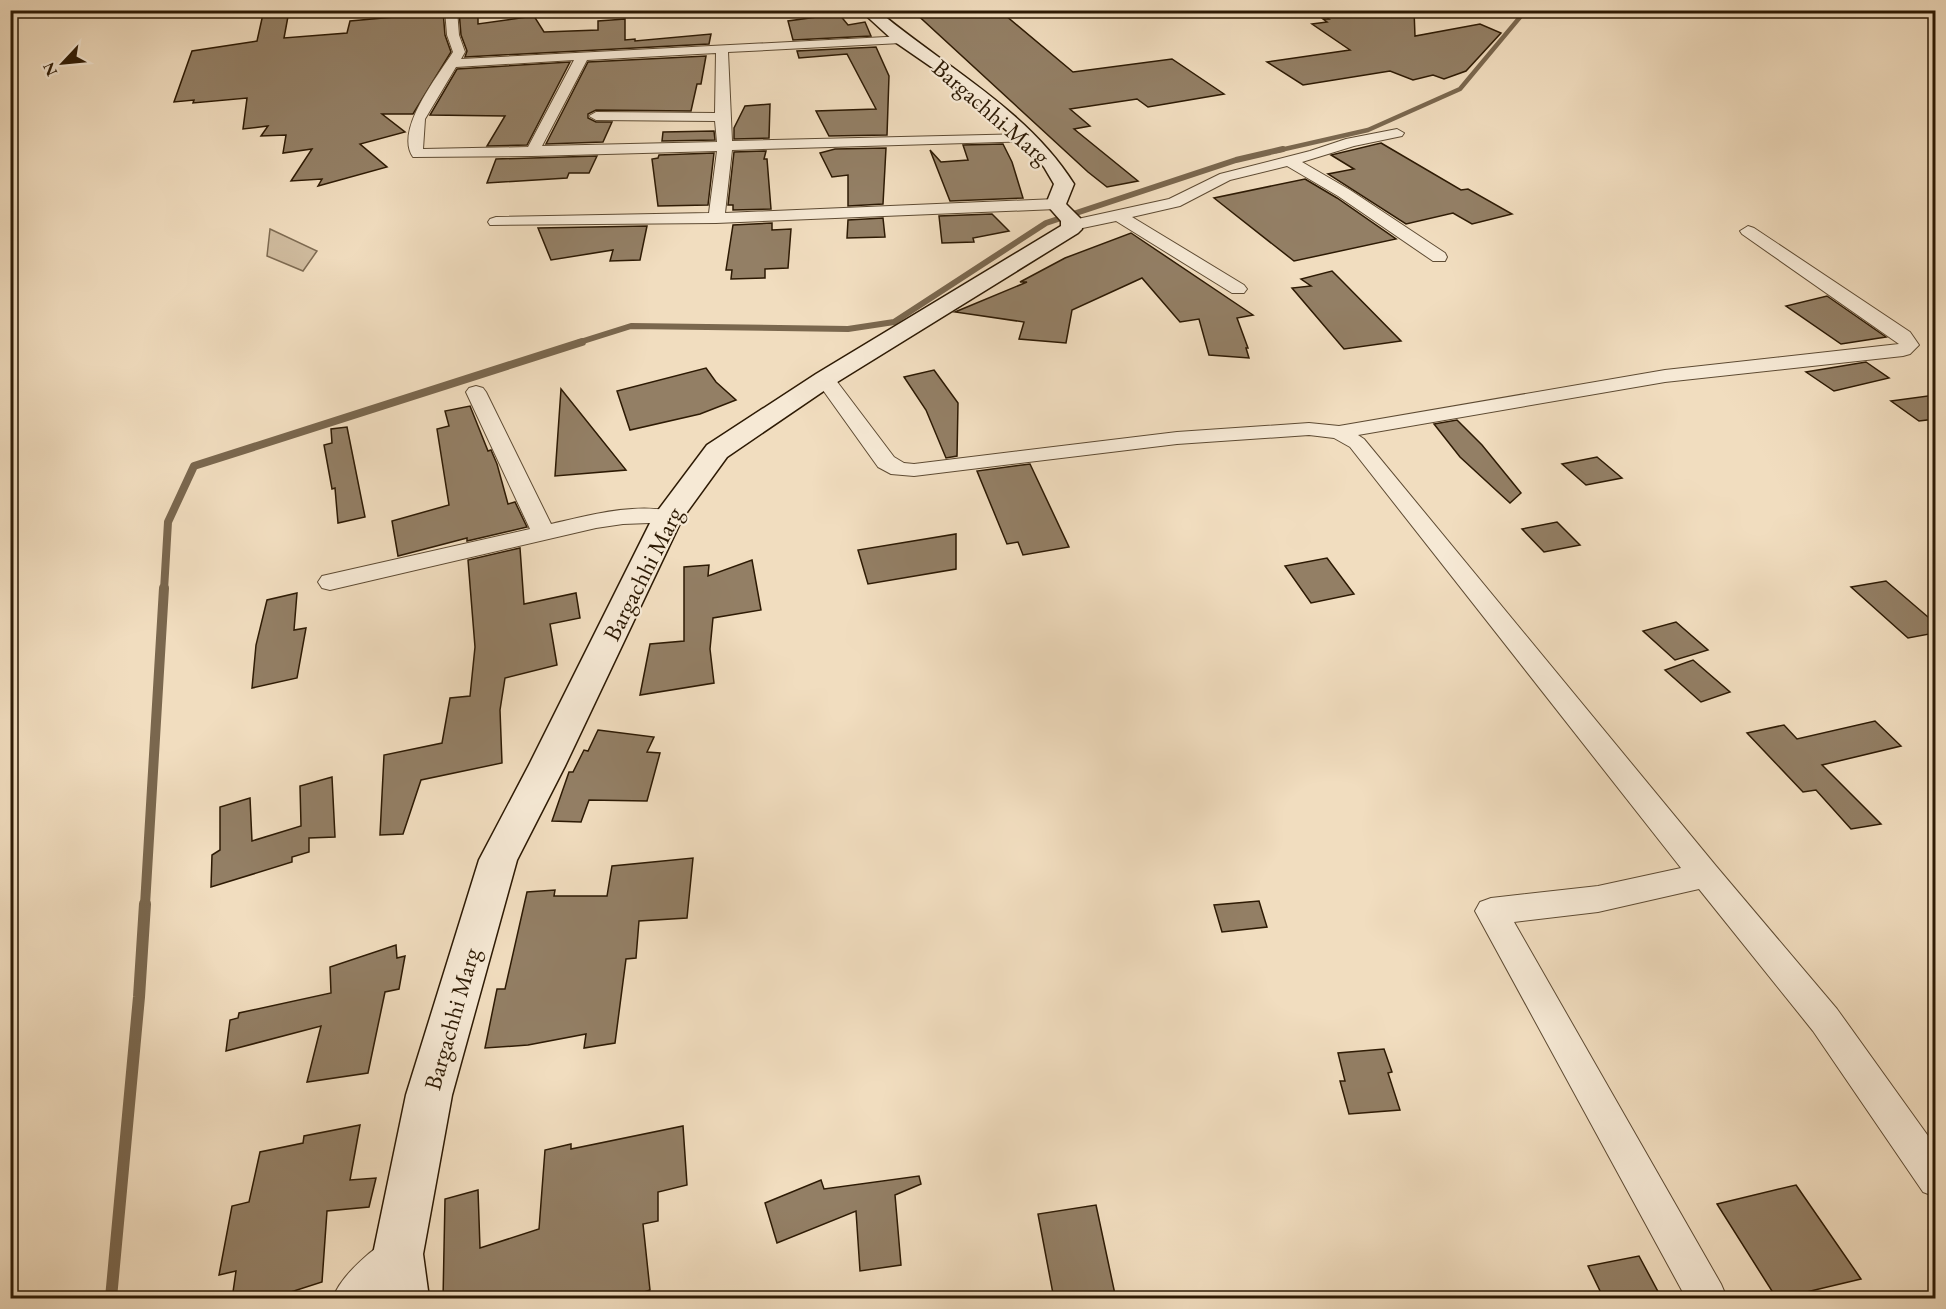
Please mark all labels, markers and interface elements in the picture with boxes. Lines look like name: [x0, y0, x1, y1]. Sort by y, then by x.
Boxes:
north arrow: [33, 33, 93, 93]
street label: Bargachhi Marg: [926, 52, 1057, 172]
text: N: [38, 59, 62, 80]
street label: Bargachhi Marg: [596, 501, 690, 646]
street label: Bargachhi Marg: [416, 944, 487, 1093]

